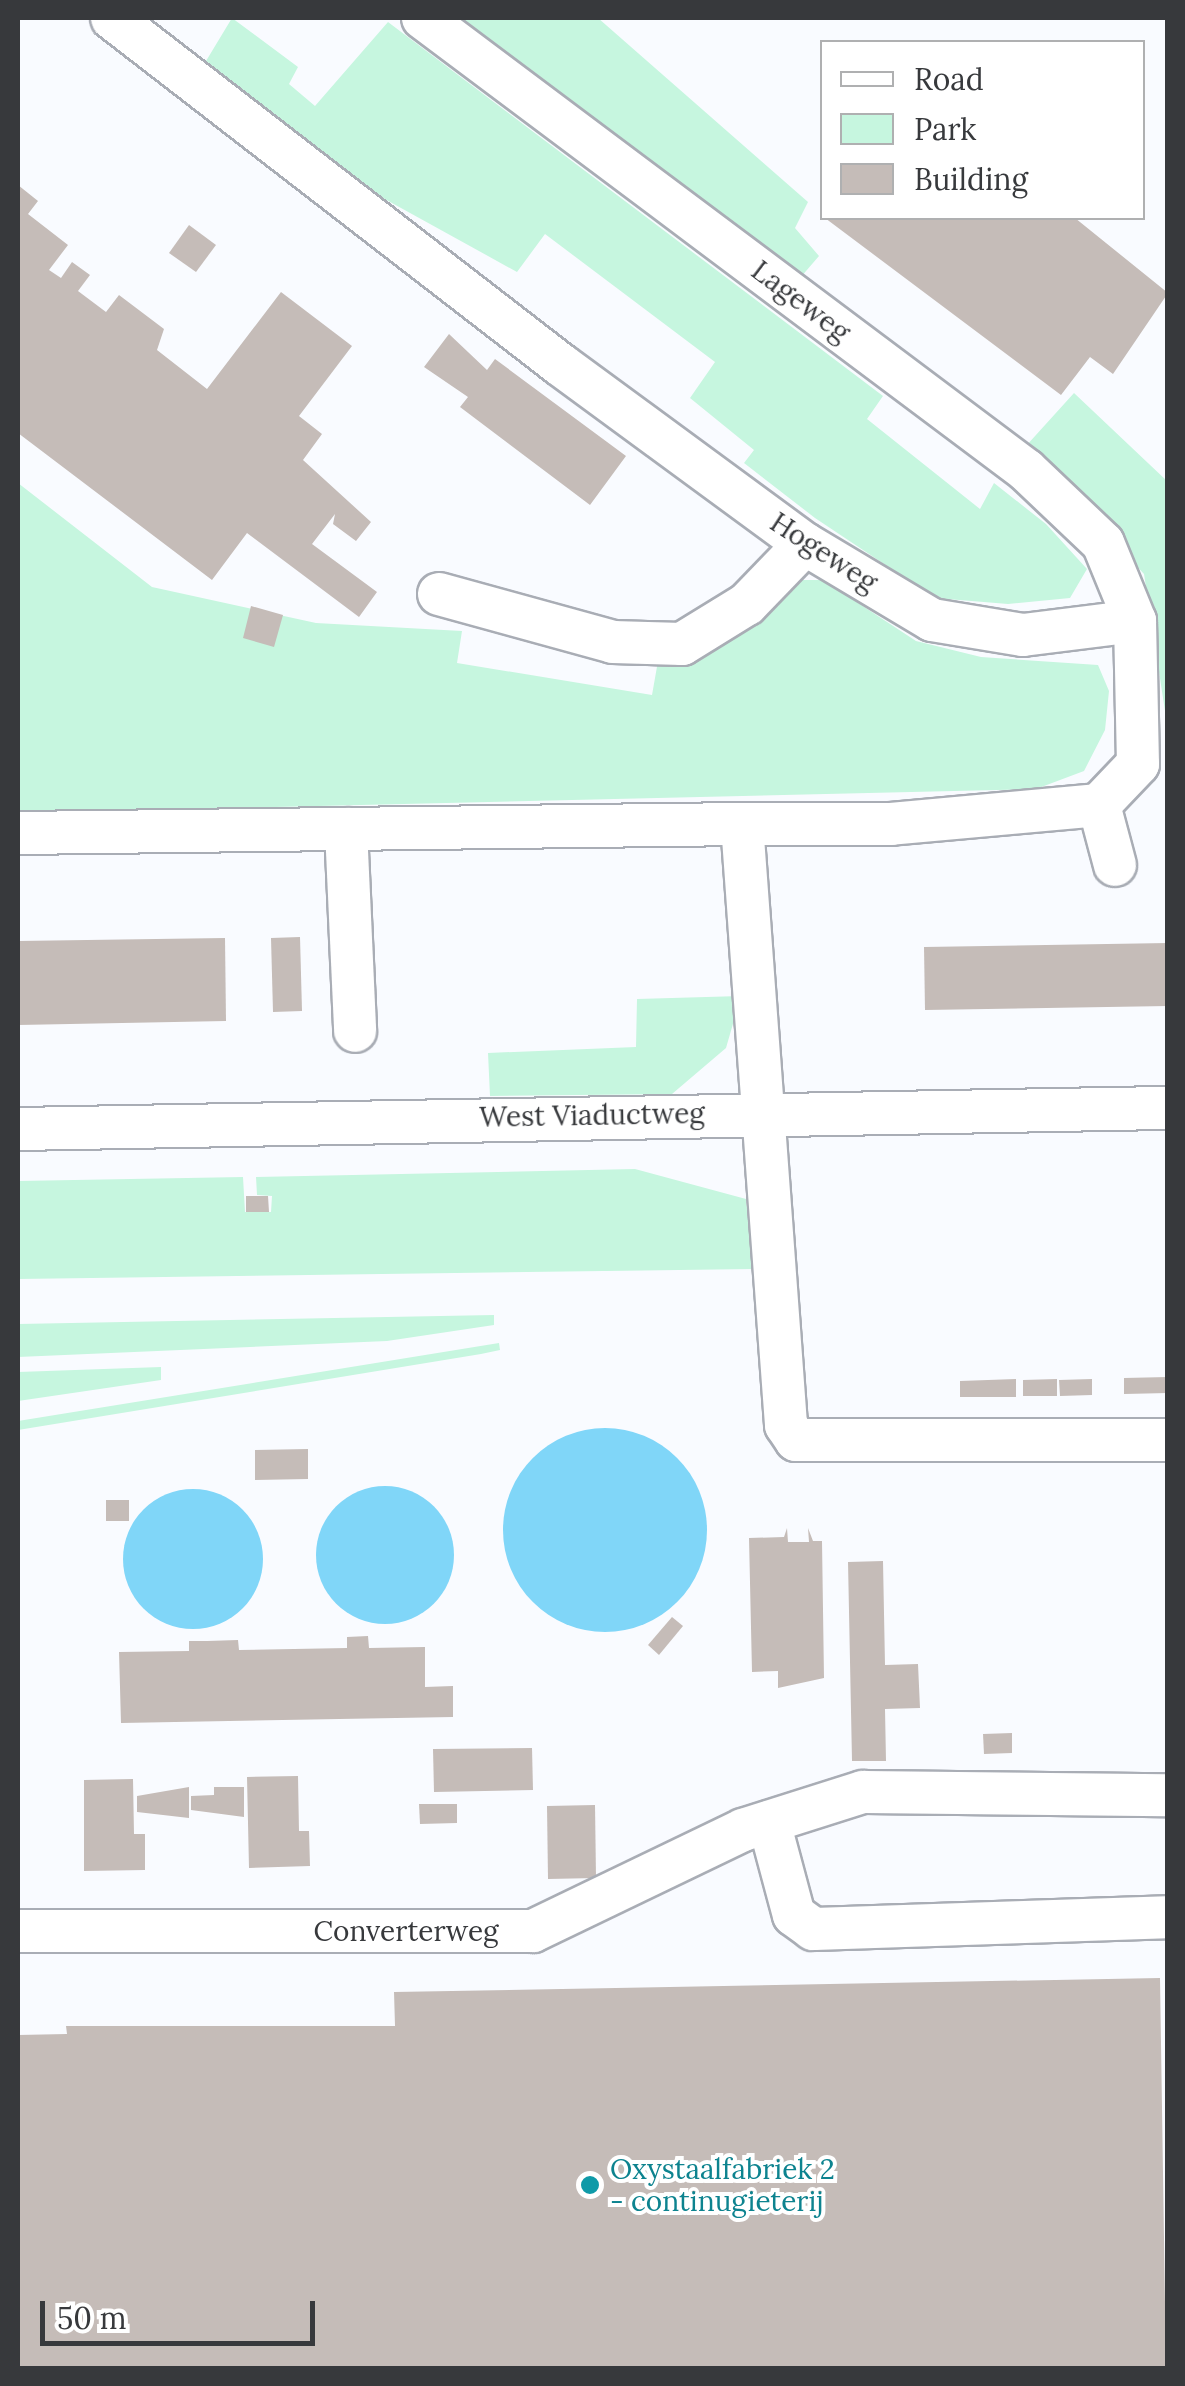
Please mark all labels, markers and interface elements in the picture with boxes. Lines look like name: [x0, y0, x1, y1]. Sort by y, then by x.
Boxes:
legend: [820, 40, 1145, 220]
text: Road: [914, 60, 984, 98]
text: Park: [914, 110, 976, 148]
text: Building: [914, 160, 1028, 198]
street label: Lageweg: [745, 253, 857, 349]
street label: Hogeweg: [764, 505, 884, 599]
street label: West Viaductweg: [479, 1096, 705, 1134]
street label: Converterweg: [313, 1914, 499, 1948]
place label: Oxystaalfabriek 2 - continugieterij: [610, 2152, 835, 2218]
marker: Oxystaalfabriek 2 - continugieterij: [579, 2174, 601, 2196]
scale bar: [45, 2281, 320, 2343]
text: 50 m: [57, 2299, 127, 2337]

